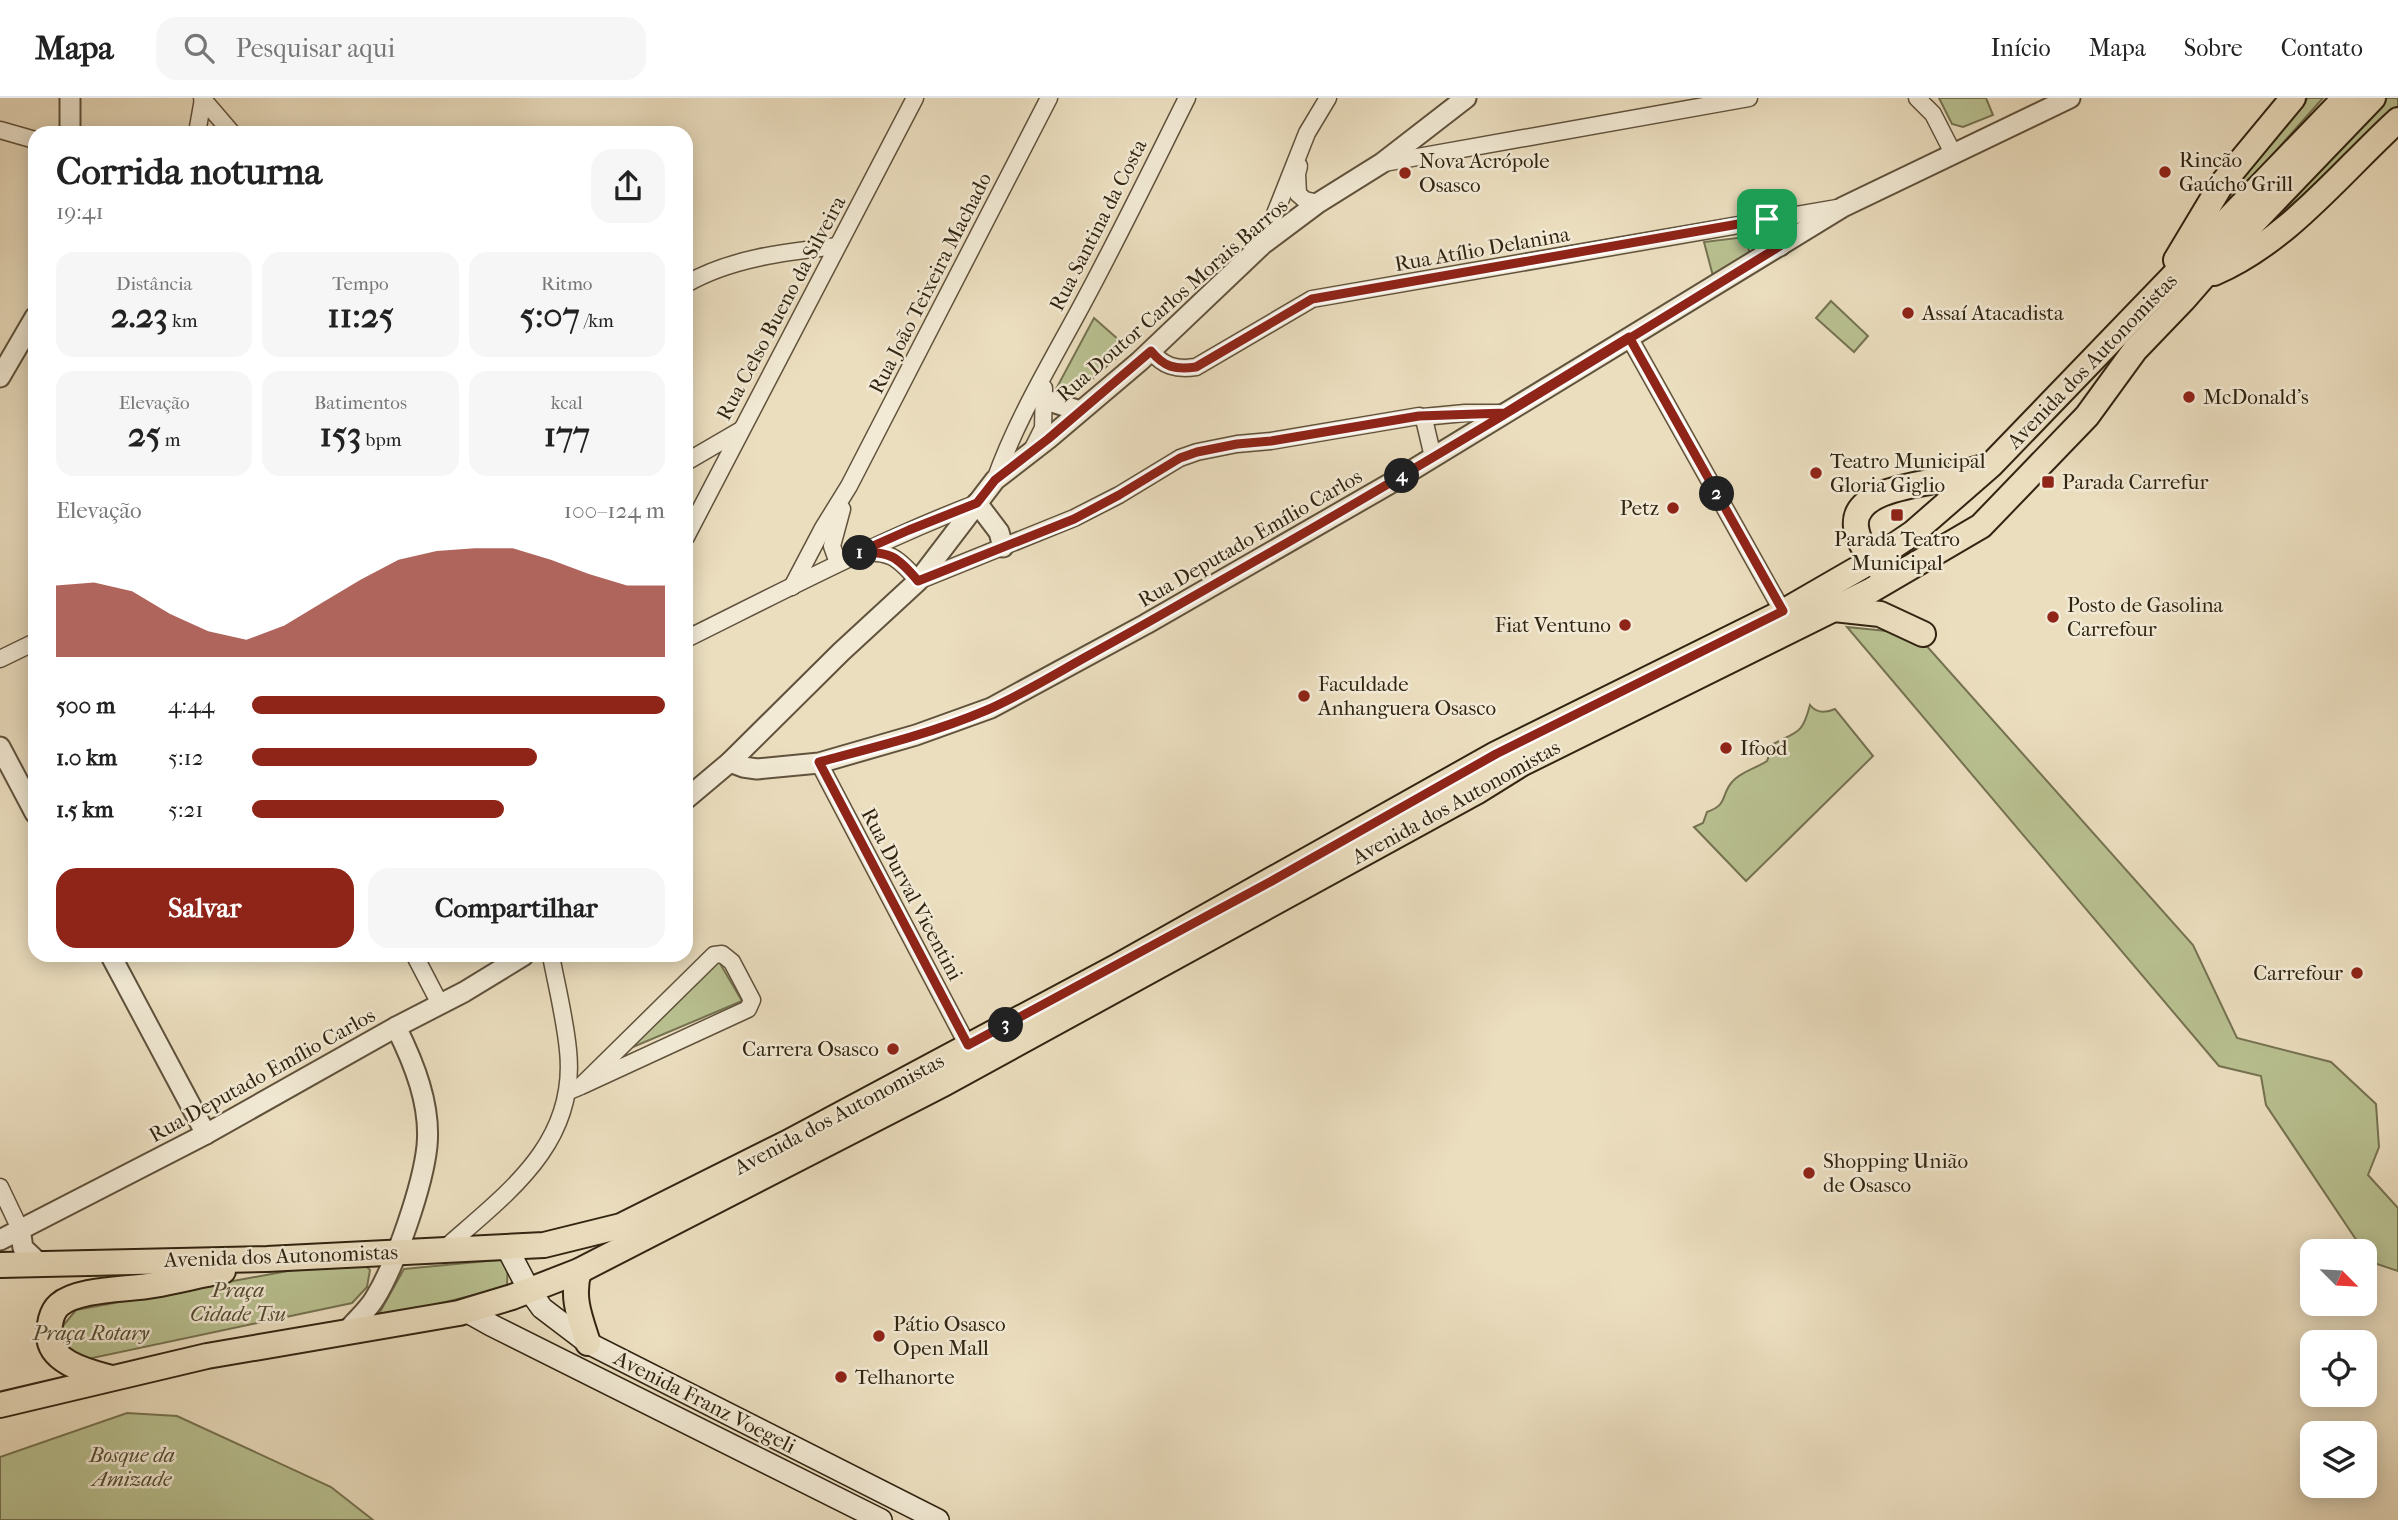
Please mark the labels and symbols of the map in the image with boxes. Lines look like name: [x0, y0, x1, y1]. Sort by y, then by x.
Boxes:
street label: Rua Santina da Costa: [1044, 135, 1152, 315]
place label: Rincão Gaúcho Grill: [2179, 148, 2293, 196]
place label: Nova Acrópole Osasco: [1419, 149, 1550, 197]
marker: Rincão Gaúcho Grill: [2157, 164, 2173, 180]
marker: Nova Acrópole Osasco: [1397, 165, 1413, 181]
street label: Rua João Teixeira Machado: [864, 168, 996, 398]
pin: [1737, 189, 1797, 249]
street label: Rua Celso Bueno da Silveira: [712, 191, 851, 424]
street label: Rua Doutor Carlos Morais Barros: [1052, 193, 1292, 407]
street label: Rua Atílio Delanina: [1393, 222, 1572, 276]
street label: Avenida dos Autonomistas: [2001, 268, 2182, 454]
place label: Assaí Atacadista: [1921, 301, 2064, 325]
marker: Assaí Atacadista: [1900, 305, 1916, 321]
place label: McDonald's: [2203, 385, 2309, 409]
marker: McDonald's: [2181, 389, 2197, 405]
place label: Teatro Municipal Gloria Giglio: [1830, 449, 1986, 497]
pin: 4: [1384, 458, 1420, 494]
street label: Rua Deputado Emílio Carlos: [1134, 464, 1366, 612]
marker: Teatro Municipal Gloria Giglio: [1808, 465, 1824, 481]
place label: Parada Carrefur: [2062, 470, 2208, 494]
marker: Parada Carrefur: [2040, 474, 2056, 490]
pin: 2: [1700, 476, 1734, 512]
place label: Petz: [1620, 496, 1659, 520]
marker: Petz: [1665, 500, 1681, 516]
marker: Parada Teatro Municipal: [1889, 507, 1905, 523]
place label: Parada Teatro Municipal: [1834, 527, 1960, 575]
pin: 1: [842, 536, 878, 570]
place label: Posto de Gasolina Carrefour: [2067, 593, 2224, 641]
marker: Posto de Gasolina Carrefour: [2045, 609, 2061, 625]
place label: Fiat Ventuno: [1495, 613, 1611, 637]
marker: Fiat Ventuno: [1617, 617, 1633, 633]
place label: Faculdade Anhanguera Osasco: [1317, 672, 1496, 720]
marker: Faculdade Anhanguera Osasco: [1296, 688, 1312, 704]
street label: Avenida dos Autonomistas: [1347, 735, 1564, 870]
place label: Ifood: [1740, 736, 1788, 760]
marker: Ifood: [1718, 740, 1734, 756]
street label: Rua Durval Vicentini: [856, 804, 968, 984]
place label: Carrefour: [2253, 961, 2343, 985]
marker: Carrefour: [2349, 965, 2365, 981]
street label: Rua Deputado Emílio Carlos: [145, 1003, 379, 1147]
pin: 3: [988, 1007, 1024, 1042]
place label: Carrera Osasco: [742, 1037, 879, 1061]
marker: Carrera Osasco: [885, 1041, 901, 1057]
street label: Avenida dos Autonomistas: [729, 1048, 948, 1180]
place label: Shopping União de Osasco: [1823, 1149, 1968, 1197]
marker: Shopping União de Osasco: [1801, 1165, 1817, 1181]
north arrow: [2300, 1239, 2376, 1316]
street label: Avenida dos Autonomistas: [163, 1240, 399, 1272]
park label: Praça Cidade Tsu: [190, 1278, 286, 1326]
place label: Pátio Osasco Open Mall: [893, 1312, 1006, 1360]
park label: Praça Rotary: [32, 1321, 151, 1345]
marker: Pátio Osasco Open Mall: [871, 1328, 887, 1344]
street label: Avenida Franz Voegeli: [609, 1345, 800, 1458]
place label: Telhanorte: [855, 1365, 955, 1389]
marker: Telhanorte: [833, 1369, 849, 1385]
park label: Bosque da Amizade: [88, 1443, 175, 1491]

